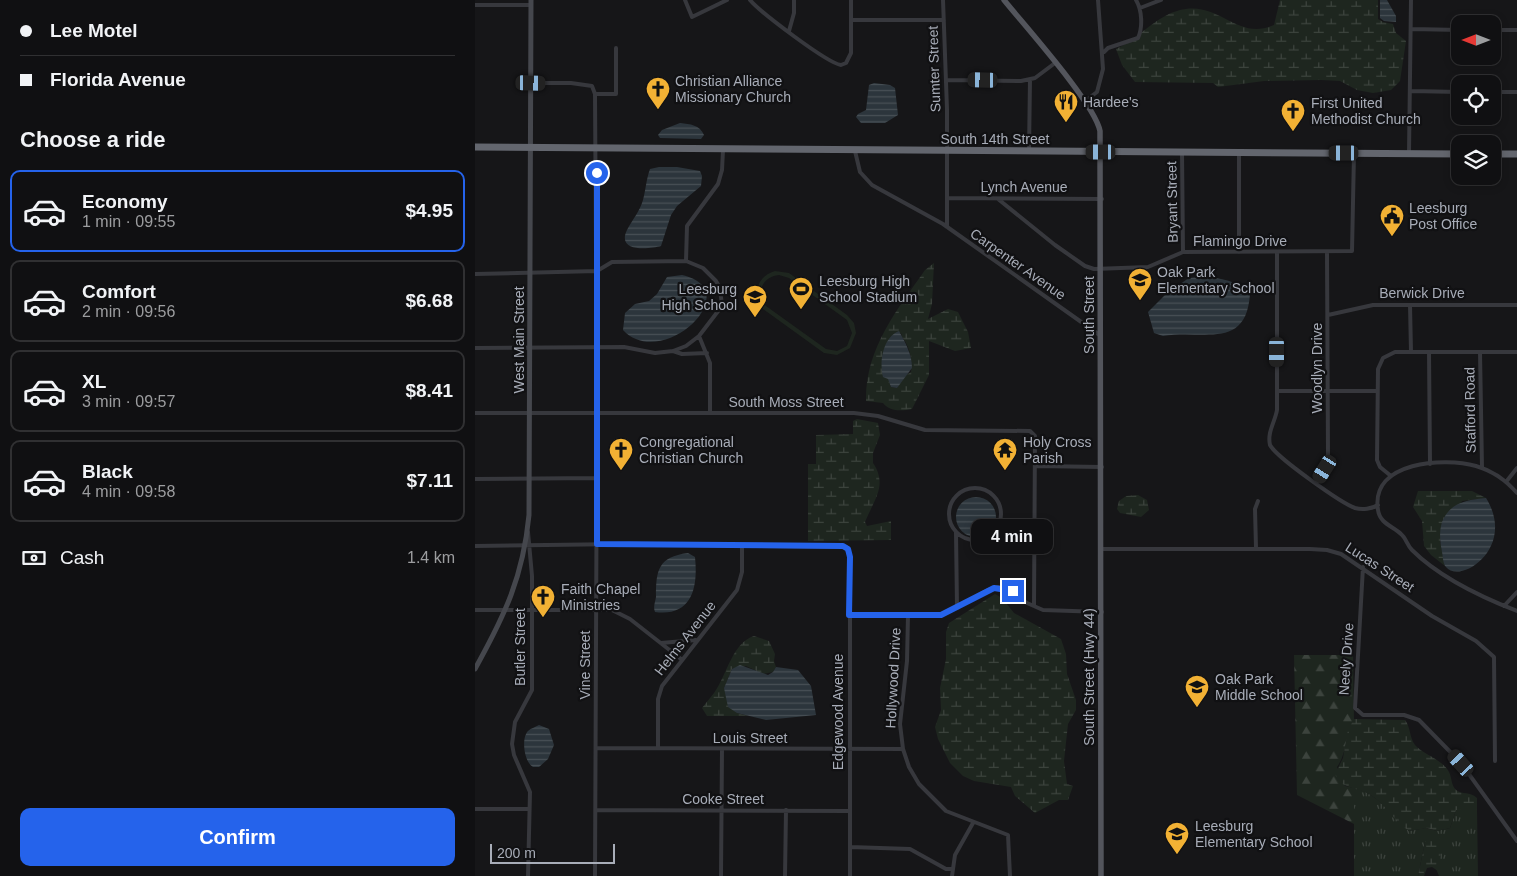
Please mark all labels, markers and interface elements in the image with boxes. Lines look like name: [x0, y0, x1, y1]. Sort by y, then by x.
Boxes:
north arrow: [1451, 15, 1501, 65]
map controls: [1451, 15, 1501, 185]
text: Lee Motel: [50, 20, 138, 41]
street label: Sumter Street: [924, 25, 944, 112]
text: Florida Avenue: [50, 69, 186, 90]
car: [967, 72, 998, 88]
place label: Christian Alliance Missionary Church: [675, 73, 791, 105]
car: [515, 75, 546, 91]
button: locate: [1451, 75, 1501, 125]
church icon: Christian Alliance Missionary Church: [645, 76, 671, 110]
restaurant icon: Hardee's: [1053, 89, 1079, 123]
place label: Hardee's: [1083, 94, 1139, 110]
place label: First United Methodist Church: [1311, 95, 1421, 127]
church icon: First United Methodist Church: [1280, 98, 1306, 132]
text: Choose a ride: [20, 127, 165, 152]
street label: South 14th Street: [941, 131, 1050, 147]
button: layers: [1451, 135, 1501, 185]
car: [1086, 145, 1116, 160]
car: [1329, 146, 1359, 161]
street label: Bryant Street: [1163, 161, 1181, 243]
route start: [586, 162, 608, 184]
street label: Lynch Avenue: [980, 179, 1068, 195]
icon: car: [22, 189, 67, 234]
text: Economy: [82, 191, 168, 212]
text: $4.95: [405, 200, 453, 221]
place label: Leesburg Post Office: [1409, 200, 1477, 232]
public building icon: Leesburg Post Office: [1379, 203, 1405, 237]
text: 1 min · 09:55: [82, 213, 175, 230]
street label: Carpenter Avenue: [967, 225, 1069, 303]
street label: Flamingo Drive: [1193, 233, 1287, 249]
place label: Oak Park Elementary School: [1157, 264, 1275, 296]
school or university icon: Oak Park Elementary School: [1127, 267, 1153, 301]
place label: Leesburg High School Stadium: [819, 273, 917, 305]
sports icon: Leesburg High School Stadium: [788, 276, 814, 310]
street label: South Street: [1081, 276, 1097, 354]
icon: car: [22, 279, 67, 324]
text: Comfort: [82, 281, 156, 302]
place label: Leesburg High School: [662, 281, 737, 313]
school or university icon: Leesburg High School: [742, 284, 768, 318]
street label: Berwick Drive: [1379, 285, 1465, 301]
street label: West Main Street: [511, 286, 527, 394]
text: $6.68: [405, 290, 453, 311]
text: 2 min · 09:56: [82, 303, 175, 320]
street label: Woodlyn Drive: [1309, 322, 1325, 413]
car: [1269, 337, 1284, 367]
street label: Stafford Road: [1461, 367, 1479, 453]
icon: car: [22, 369, 67, 414]
text: XL: [82, 371, 106, 392]
text: $8.41: [405, 380, 453, 401]
text: 3 min · 09:57: [82, 393, 175, 410]
street label: South Moss Street: [728, 394, 844, 410]
place label: Congregational Christian Church: [639, 434, 743, 466]
place label: Holy Cross Parish: [1023, 434, 1091, 466]
church icon: Congregational Christian Church: [608, 437, 634, 471]
temple icon: Holy Cross Parish: [992, 437, 1018, 471]
car: [1310, 452, 1339, 486]
icon: car: [22, 459, 67, 504]
text: Black: [82, 461, 133, 482]
text: $7.11: [407, 470, 453, 491]
text: 4 min · 09:58: [82, 483, 175, 500]
callout: 4 min: [972, 518, 1054, 554]
text: 4 min: [991, 528, 1033, 545]
street label: Lucas Street: [1343, 539, 1417, 595]
icon: cash: [20, 544, 48, 572]
text: Cash: [60, 547, 104, 568]
text: 1.4 km: [407, 549, 455, 566]
route end: [1002, 580, 1024, 602]
place label: Faith Chapel Ministries: [561, 581, 640, 613]
church icon: Faith Chapel Ministries: [530, 584, 556, 618]
street label: Helms Avenue: [651, 597, 719, 678]
street label: Butler Street: [512, 608, 528, 686]
street label: South Street (Hwy 44): [1081, 608, 1097, 746]
street label: Neely Drive: [1335, 622, 1357, 696]
street label: Hollywood Drive: [882, 627, 904, 729]
street label: Vine Street: [577, 630, 593, 700]
street label: Edgewood Avenue: [830, 654, 846, 770]
place label: Oak Park Middle School: [1215, 671, 1303, 703]
school or university icon: Oak Park Middle School: [1184, 674, 1210, 708]
street label: Louis Street: [713, 730, 787, 746]
car: [1445, 747, 1476, 779]
street label: Cooke Street: [682, 791, 764, 807]
button: Confirm: [20, 808, 455, 866]
place label: Leesburg Elementary School: [1195, 818, 1313, 850]
school or university icon: Leesburg Elementary School: [1164, 821, 1190, 855]
scale bar: [490, 841, 615, 864]
text: 200 m: [497, 845, 536, 861]

